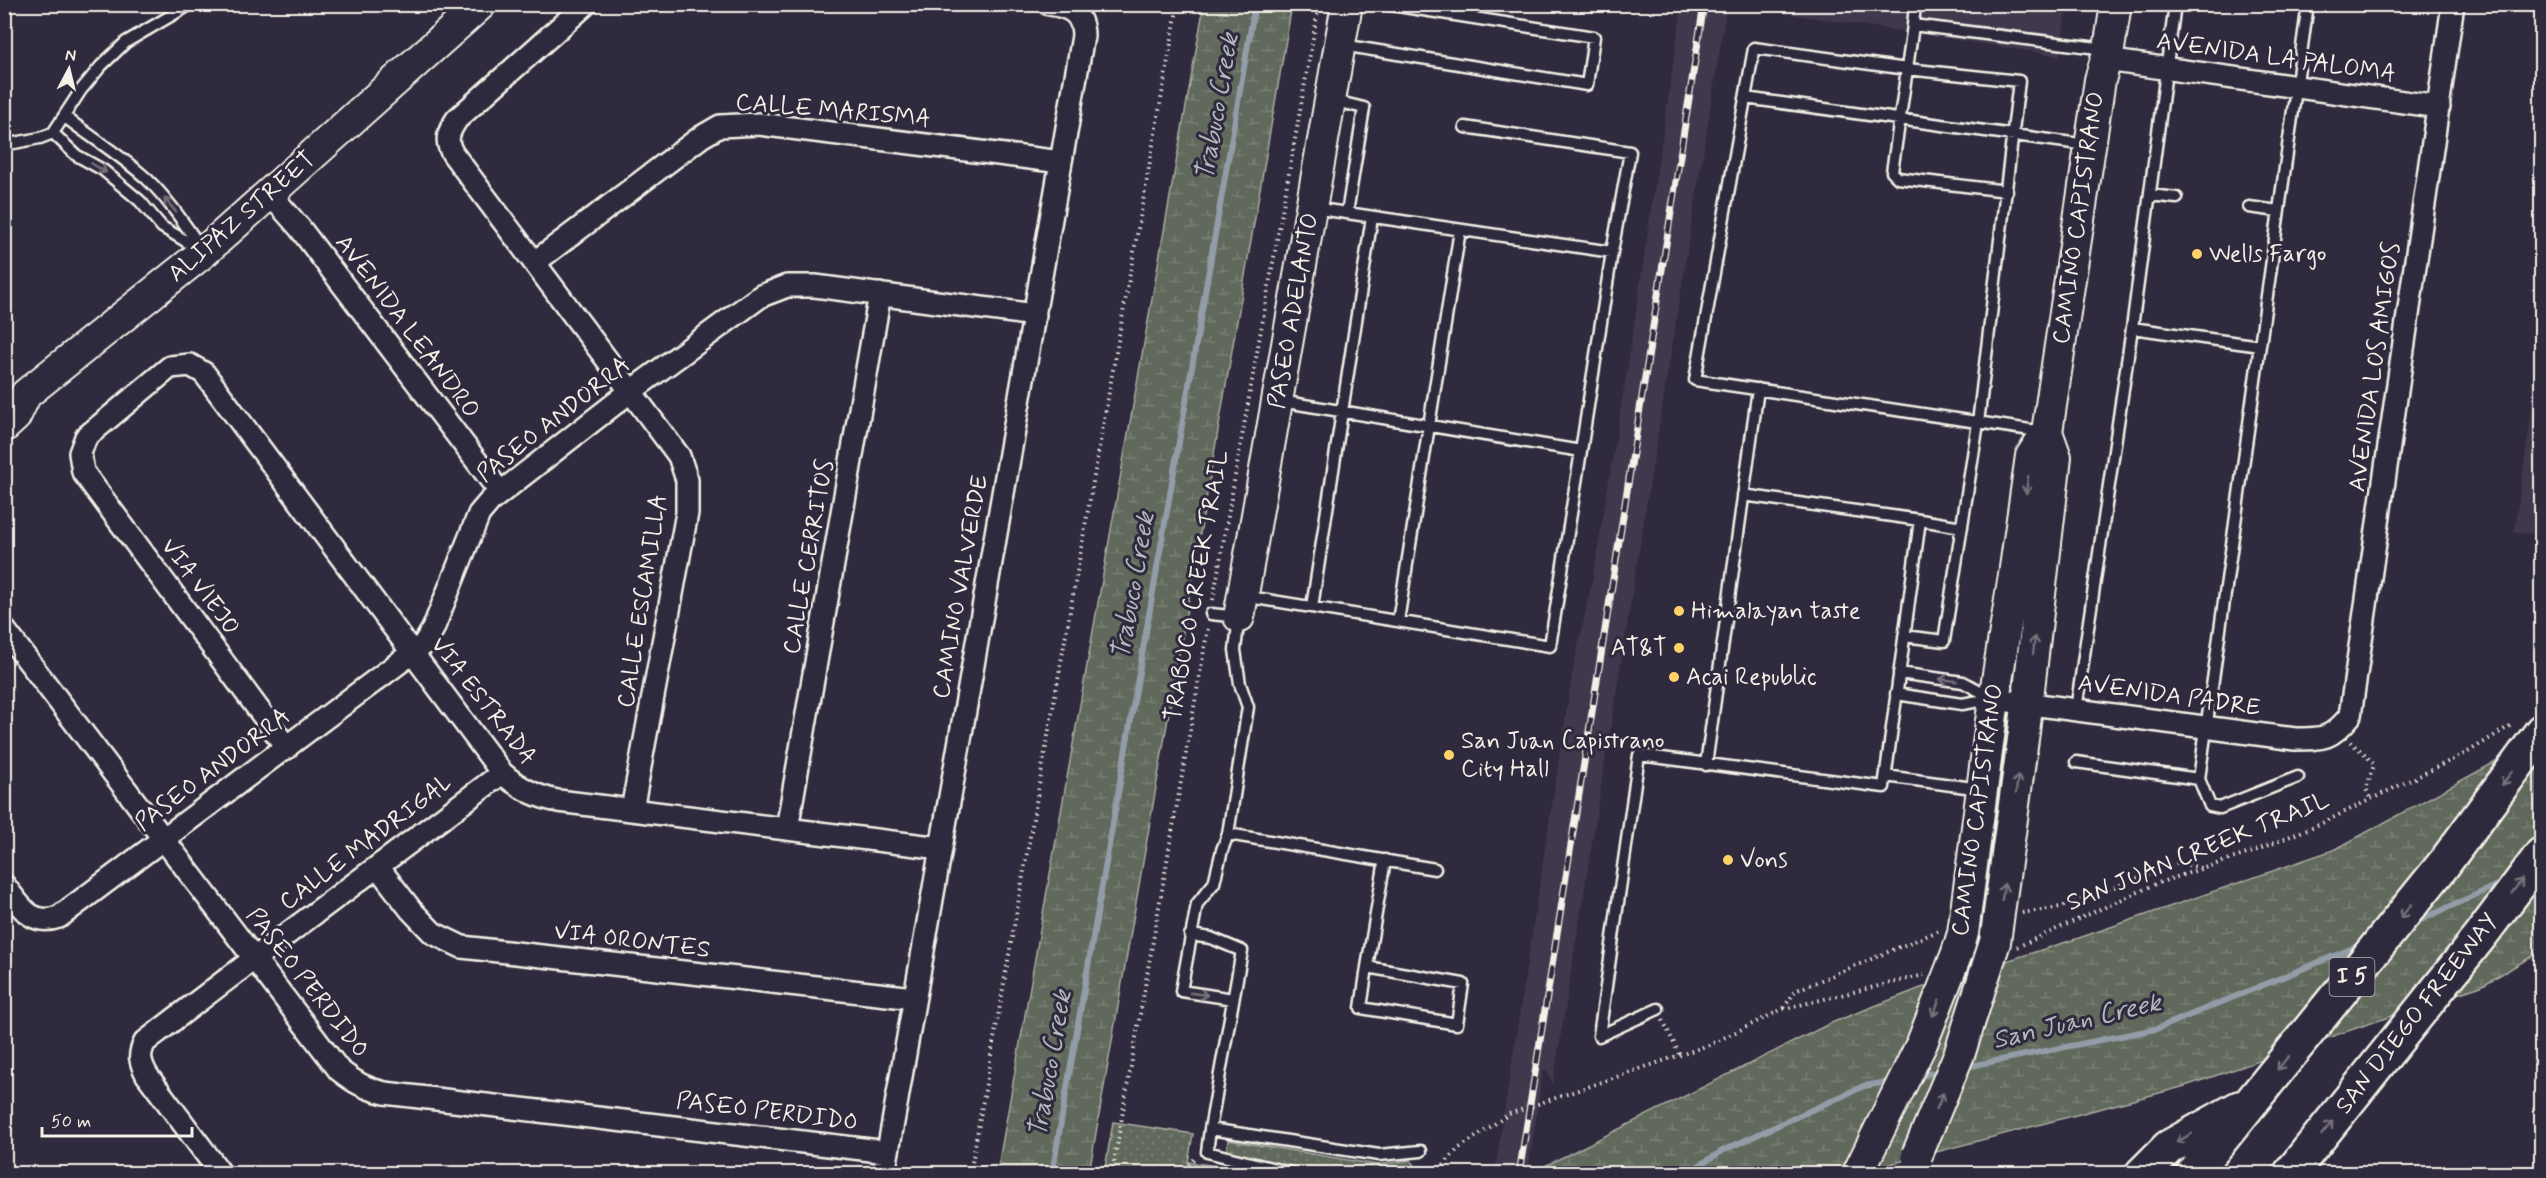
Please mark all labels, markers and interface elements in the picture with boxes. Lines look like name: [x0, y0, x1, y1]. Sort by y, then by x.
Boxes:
street label: AVENIDA LA PALOMA: [2154, 26, 2398, 90]
water label: Trabuco Creek: [1188, 29, 1248, 183]
north arrow: [39, 39, 99, 99]
text: N: [64, 45, 77, 67]
street label: CALLE MARISMA: [734, 87, 932, 135]
street label: CAMINO CAPISTRANO: [2046, 90, 2112, 346]
street label: ALIPAZ STREET: [162, 144, 322, 290]
one-way arrow: [90, 162, 107, 175]
one-way arrow: [163, 197, 176, 213]
street label: PASEO ADELANTO: [1261, 211, 1327, 411]
street label: AVENIDA LEANDRO: [328, 229, 486, 425]
place label: Wells Fargo: [2209, 239, 2327, 270]
street label: AVENIDA LOS AMIGOS: [2342, 240, 2408, 494]
marker: Wells Fargo: [2190, 247, 2204, 261]
street label: PASEO ANDORRA: [471, 350, 637, 490]
street label: TRABUCO CREEK TRAIL: [1158, 448, 1236, 724]
street label: CALLE CERRITOS: [777, 457, 841, 657]
street label: CAMINO VALVERDE: [926, 472, 996, 701]
one-way arrow: [2021, 475, 2032, 494]
street label: CALLE ESCAMILLA: [611, 492, 675, 710]
water label: Trabuco Creek: [1104, 508, 1164, 662]
street label: VIA VIEJO: [153, 532, 247, 642]
place label: Himalayan taste: [1691, 596, 1861, 627]
marker: Himalayan taste: [1672, 604, 1686, 618]
street label: VIA ESTRADA: [423, 630, 543, 772]
place label: AT&T: [1611, 633, 1667, 664]
one-way arrow: [2029, 635, 2040, 655]
marker: AT&T: [1672, 641, 1686, 655]
place label: Acai Republic: [1686, 662, 1817, 693]
street label: AVENIDA PADRE: [2076, 668, 2262, 724]
marker: Acai Republic: [1667, 670, 1681, 684]
one-way arrow: [1939, 675, 1959, 686]
street label: CAMINO CAPISTRANO: [1945, 682, 2011, 938]
street label: PASEO ANDORRA: [129, 701, 297, 839]
place label: San Juan Capistrano City Hall: [1461, 726, 1664, 785]
marker: San Juan Capistrano City Hall: [1442, 748, 1456, 762]
street label: CALLE MADRIGAL: [274, 768, 458, 918]
one-way arrow: [2501, 770, 2513, 786]
one-way arrow: [2012, 774, 2023, 794]
street label: SAN JUAN CREEK TRAIL: [2062, 785, 2334, 919]
place label: Vons: [1740, 845, 1788, 876]
marker: Vons: [1721, 853, 1735, 867]
one-way arrow: [2511, 878, 2524, 894]
one-way arrow: [1998, 882, 2009, 902]
street label: PASEO PERDIDO: [239, 902, 375, 1064]
one-way arrow: [2399, 903, 2412, 919]
street label: SAN DIEGO FREEWAY: [2329, 907, 2505, 1121]
street label: VIA ORONTES: [552, 916, 712, 966]
road number: I 5: [2330, 958, 2374, 996]
water label: Trabuco Creek: [1021, 986, 1081, 1140]
water label: San Juan Creek: [1989, 986, 2166, 1058]
one-way arrow: [1189, 988, 1209, 999]
one-way arrow: [1930, 998, 1941, 1016]
one-way arrow: [2277, 1054, 2290, 1070]
street label: PASEO PERDIDO: [675, 1085, 859, 1139]
one-way arrow: [1935, 1092, 1946, 1111]
scale bar: [42, 1100, 192, 1138]
text: 50 m: [51, 1110, 91, 1134]
one-way arrow: [2320, 1120, 2333, 1136]
one-way arrow: [2176, 1132, 2193, 1144]

